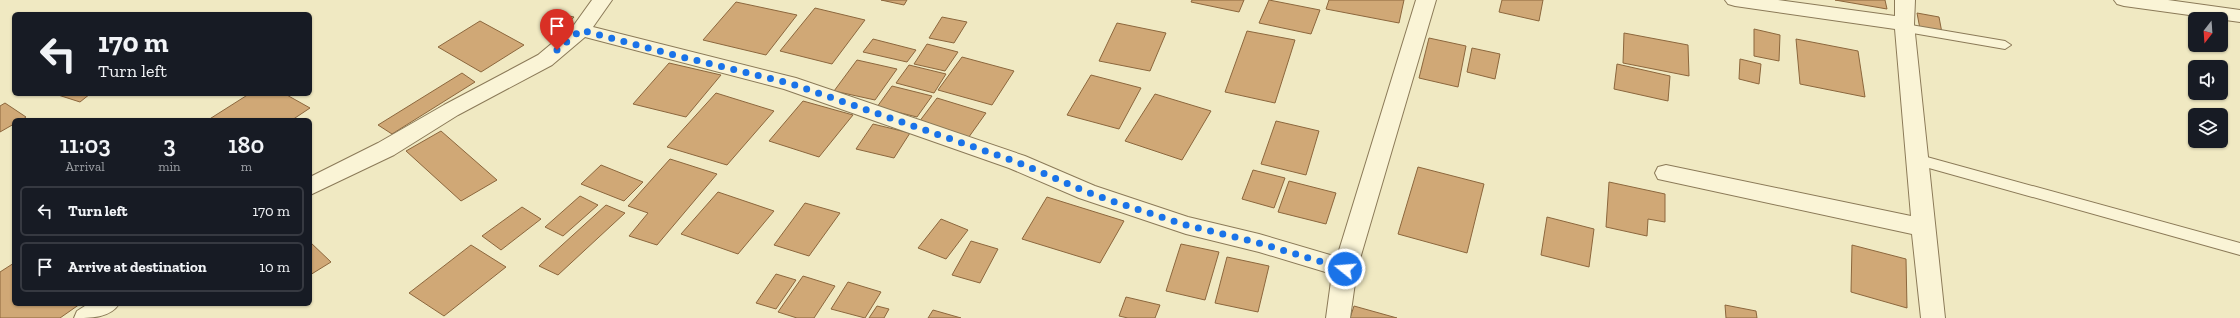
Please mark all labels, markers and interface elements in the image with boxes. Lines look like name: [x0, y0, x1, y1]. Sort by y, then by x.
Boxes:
pin: [540, 9, 574, 50]
north arrow: [2188, 12, 2228, 52]
map controls: [2188, 12, 2228, 148]
icon: arrive: [546, 15, 568, 37]
text: 170 m: [98, 26, 169, 59]
icon: left: [32, 28, 84, 80]
text: Turn left: [98, 60, 167, 82]
button: sound: [2188, 60, 2228, 100]
button: layers: [2188, 108, 2228, 148]
text: 11:03: [60, 130, 111, 159]
text: 3: [163, 130, 176, 159]
text: 180: [228, 130, 264, 159]
text: Arrival: [66, 159, 105, 174]
text: min: [158, 159, 181, 174]
text: m: [241, 159, 252, 174]
icon: left: [34, 200, 56, 222]
text: Turn left: [68, 202, 128, 220]
text: 170 m: [252, 202, 290, 220]
position arrow: [1324, 248, 1366, 290]
icon: arrive: [34, 256, 56, 278]
text: Arrive at destination: [68, 258, 207, 276]
text: 10 m: [259, 258, 290, 276]

